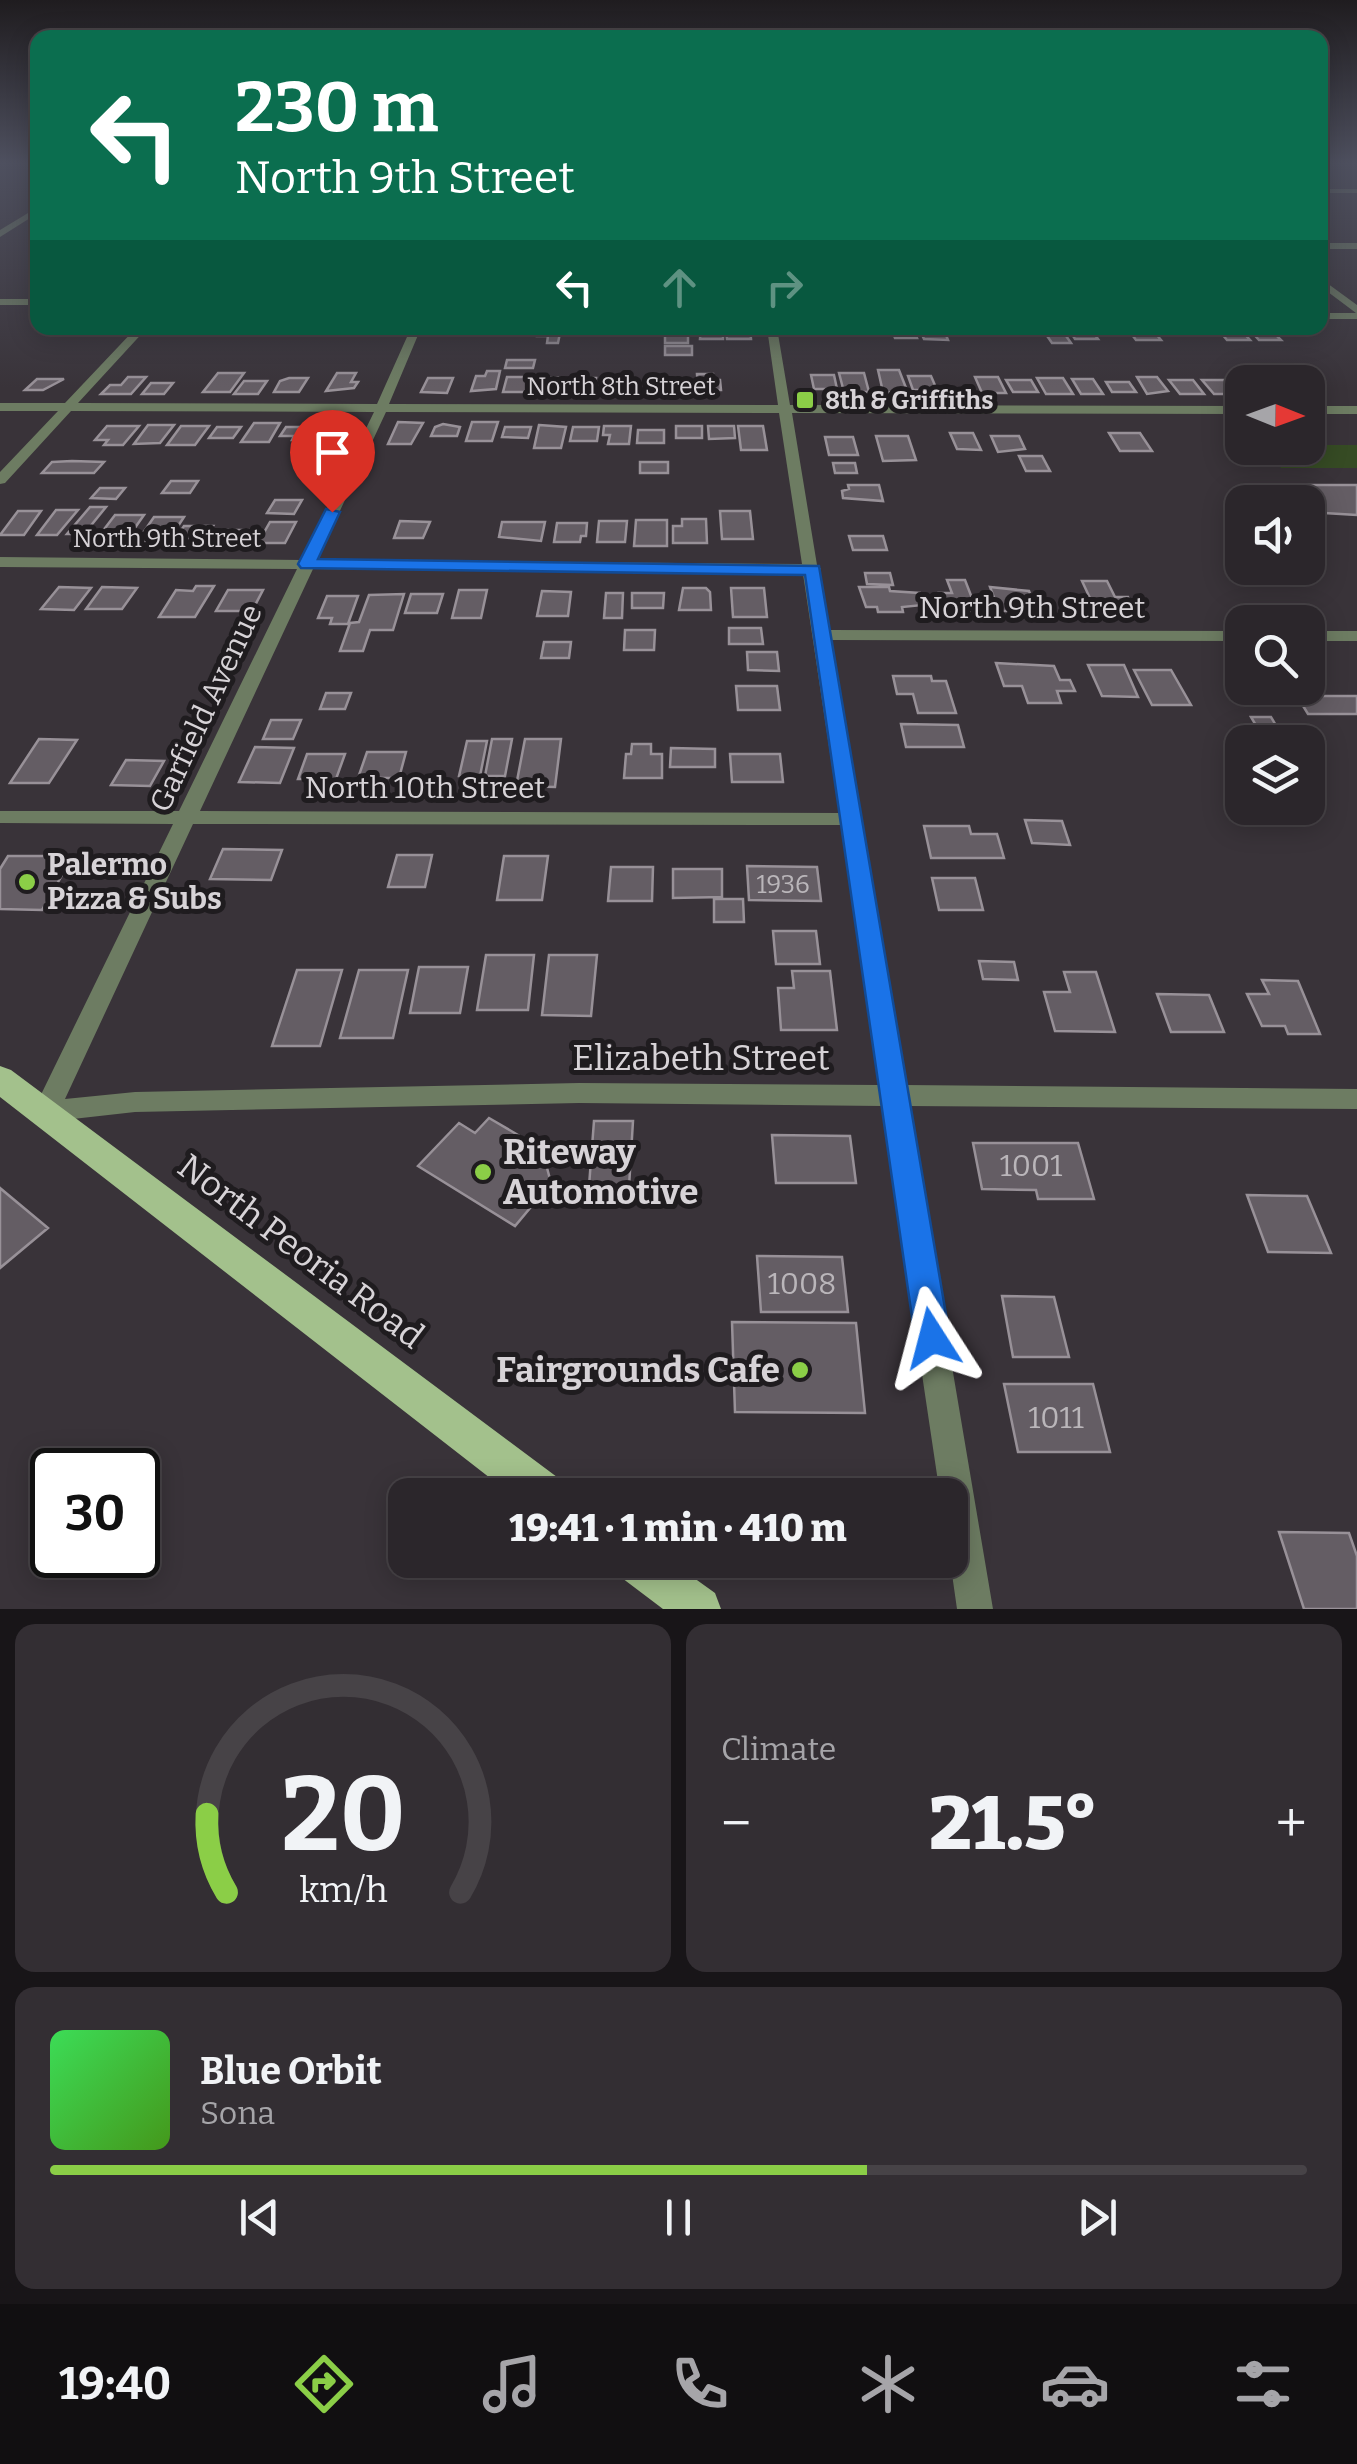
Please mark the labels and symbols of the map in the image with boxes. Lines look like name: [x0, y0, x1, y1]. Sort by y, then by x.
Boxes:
north arrow: [1225, 365, 1325, 465]
street label: North 8th Street: [527, 372, 715, 402]
place label: 8th & Griffiths: [825, 386, 994, 416]
marker: 8th & Griffiths: [794, 389, 816, 411]
pin: [290, 410, 375, 513]
street label: North 9th Street: [73, 524, 261, 554]
street label: North 9th Street: [919, 590, 1145, 626]
street label: Garfield Avenue: [142, 598, 270, 818]
street label: North 10th Street: [305, 770, 545, 806]
place label: Palermo Pizza & Subs: [47, 847, 222, 917]
house number: 1936: [756, 870, 810, 900]
marker: Palermo Pizza & Subs: [16, 871, 38, 893]
street label: Elizabeth Street: [572, 1037, 830, 1079]
place label: Riteway Automotive: [503, 1131, 698, 1213]
street label: North Peoria Road: [170, 1145, 432, 1357]
house number: 1001: [1000, 1148, 1062, 1184]
marker: Riteway Automotive: [472, 1161, 494, 1183]
house number: 1008: [768, 1266, 836, 1302]
position arrow: [880, 1286, 984, 1390]
place label: Fairgrounds Cafe: [496, 1349, 780, 1391]
marker: Fairgrounds Cafe: [789, 1359, 811, 1381]
house number: 1011: [1028, 1400, 1084, 1436]
speed limit sign: 30: [30, 1448, 160, 1578]

